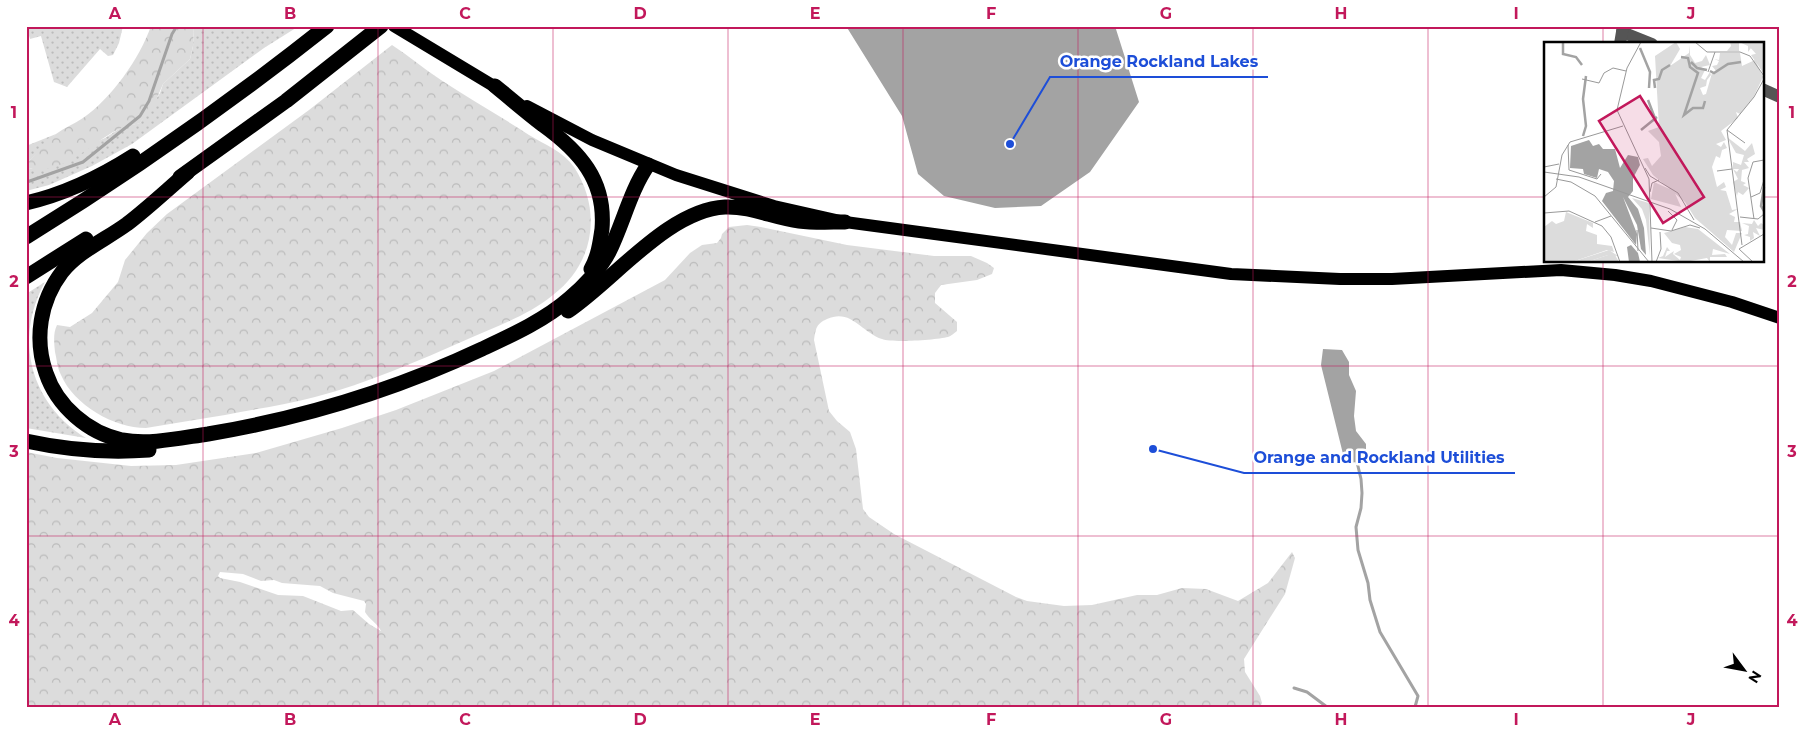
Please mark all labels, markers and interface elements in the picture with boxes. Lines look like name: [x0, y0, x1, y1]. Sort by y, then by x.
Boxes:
text: A: [108, 4, 122, 23]
text: B: [284, 4, 296, 23]
text: C: [459, 4, 471, 23]
text: D: [633, 4, 647, 23]
text: E: [810, 4, 820, 23]
text: F: [986, 4, 996, 23]
text: G: [1160, 4, 1172, 23]
text: H: [1335, 4, 1347, 23]
text: I: [1513, 4, 1519, 23]
text: J: [1686, 4, 1695, 23]
inset map: [1544, 42, 1764, 262]
callout: Orange Rockland Lakes: [1050, 46, 1268, 77]
text: Orange Rockland Lakes: [1060, 52, 1259, 71]
text: 1: [11, 103, 17, 122]
text: 1: [1789, 103, 1795, 122]
text: 2: [9, 272, 19, 291]
text: 2: [1787, 272, 1797, 291]
text: 3: [8, 442, 19, 461]
callout: Orange and Rockland Utilities: [1244, 442, 1515, 473]
text: 3: [1786, 442, 1797, 461]
text: Orange and Rockland Utilities: [1253, 448, 1505, 467]
text: 4: [8, 611, 20, 630]
text: 4: [1786, 611, 1798, 630]
north arrow: [1718, 646, 1768, 696]
text: N: [1744, 667, 1766, 686]
text: A: [108, 710, 122, 729]
text: B: [284, 710, 296, 729]
text: C: [459, 710, 471, 729]
text: D: [633, 710, 647, 729]
text: E: [810, 710, 820, 729]
text: F: [986, 710, 996, 729]
text: G: [1160, 710, 1172, 729]
text: H: [1335, 710, 1347, 729]
text: I: [1513, 710, 1519, 729]
text: J: [1686, 710, 1695, 729]

